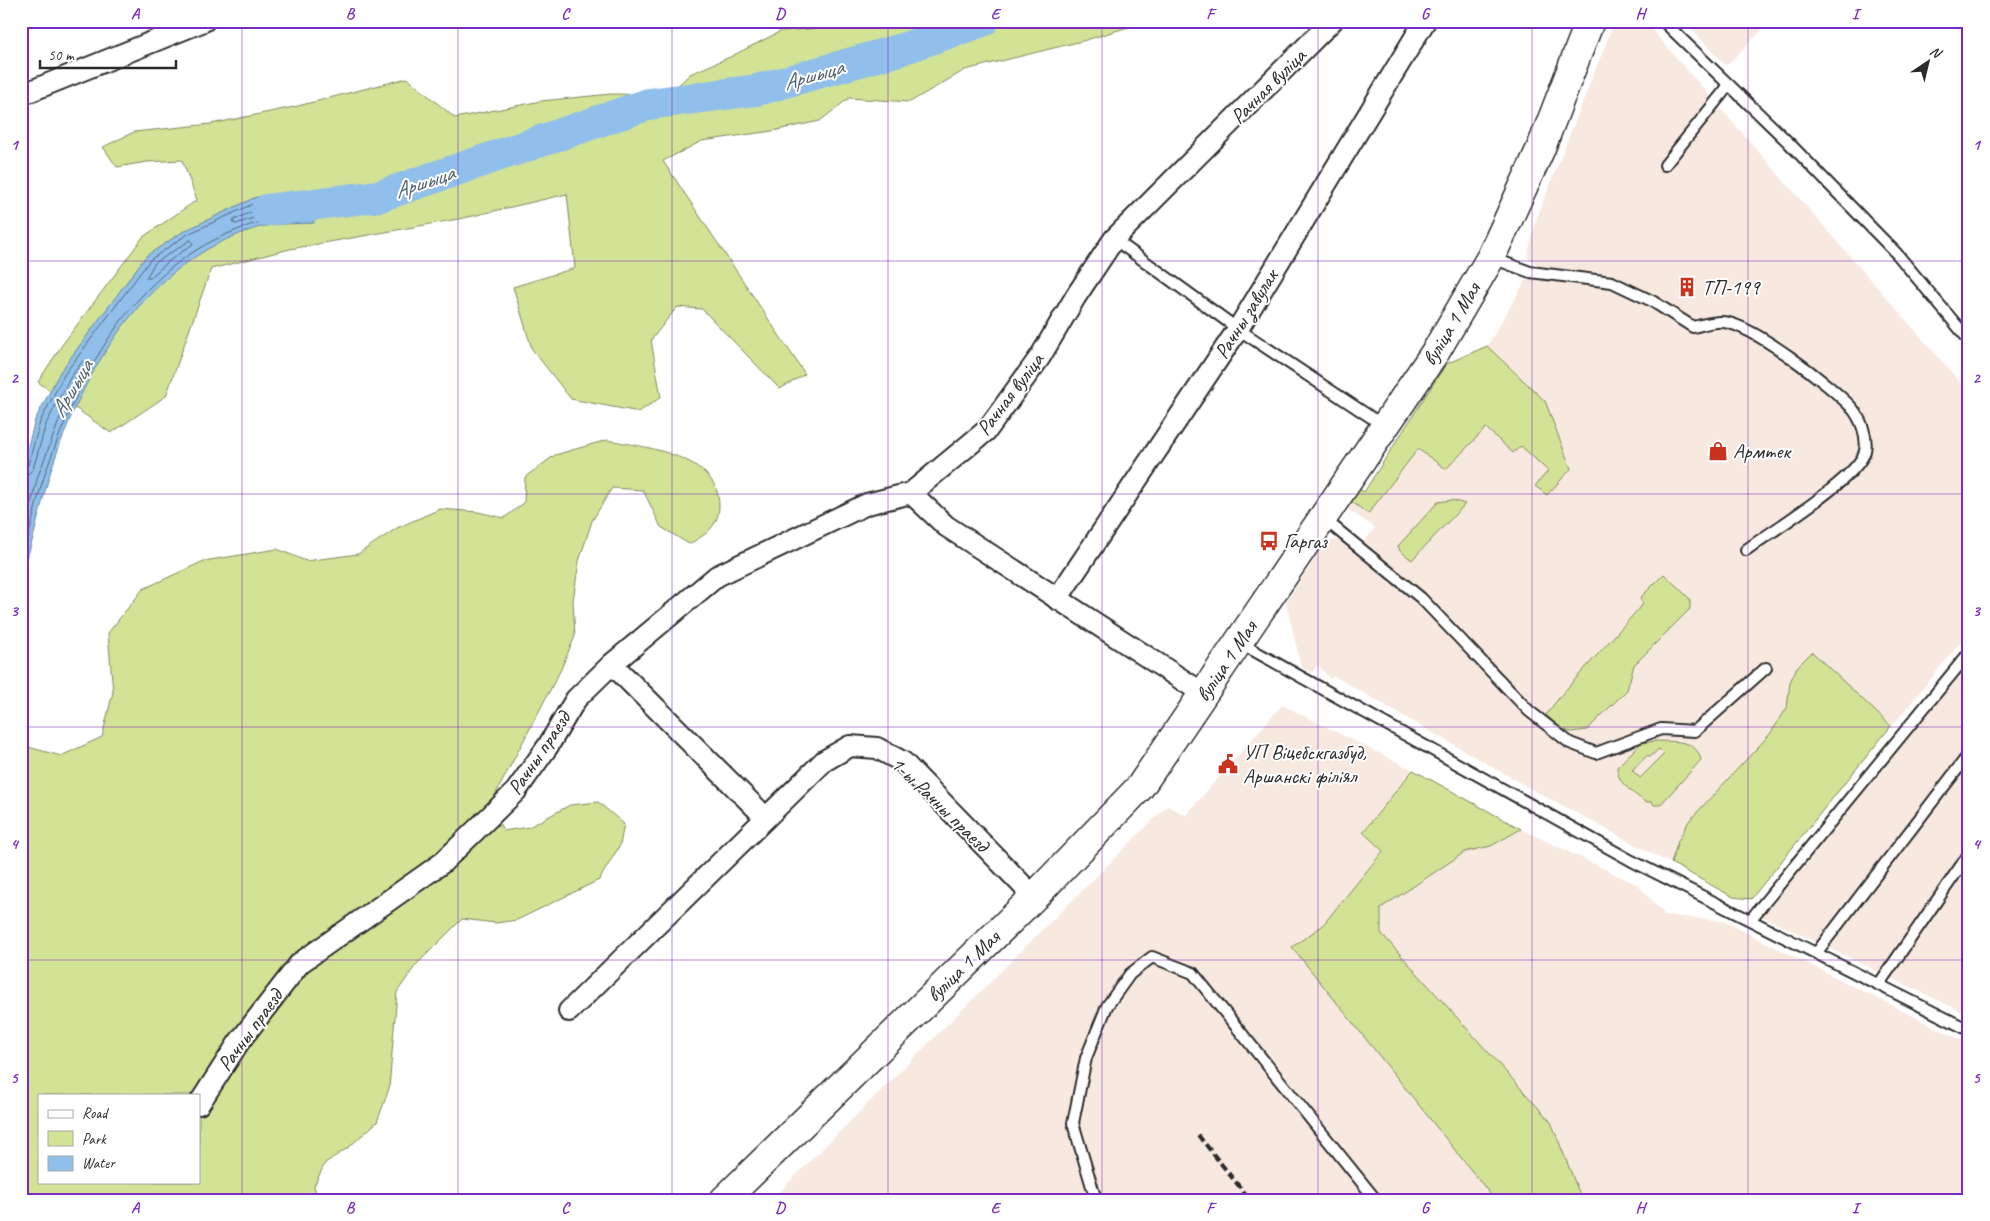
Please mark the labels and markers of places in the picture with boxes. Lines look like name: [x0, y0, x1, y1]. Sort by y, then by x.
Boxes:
place label: ТП-199: [1702, 274, 1761, 300]
building icon: ТП-199: [1676, 276, 1698, 298]
place label: Армтек: [1733, 438, 1792, 464]
shop icon: Армтек: [1707, 440, 1729, 462]
place label: Гаргаз: [1284, 528, 1328, 554]
bus stop icon: Гаргаз: [1258, 530, 1280, 552]
place label: УП Віцебскгазбуд, Аршанскі філіял: [1243, 739, 1367, 789]
public building icon: УП Віцебскгазбуд, Аршанскі філіял: [1217, 753, 1239, 775]

